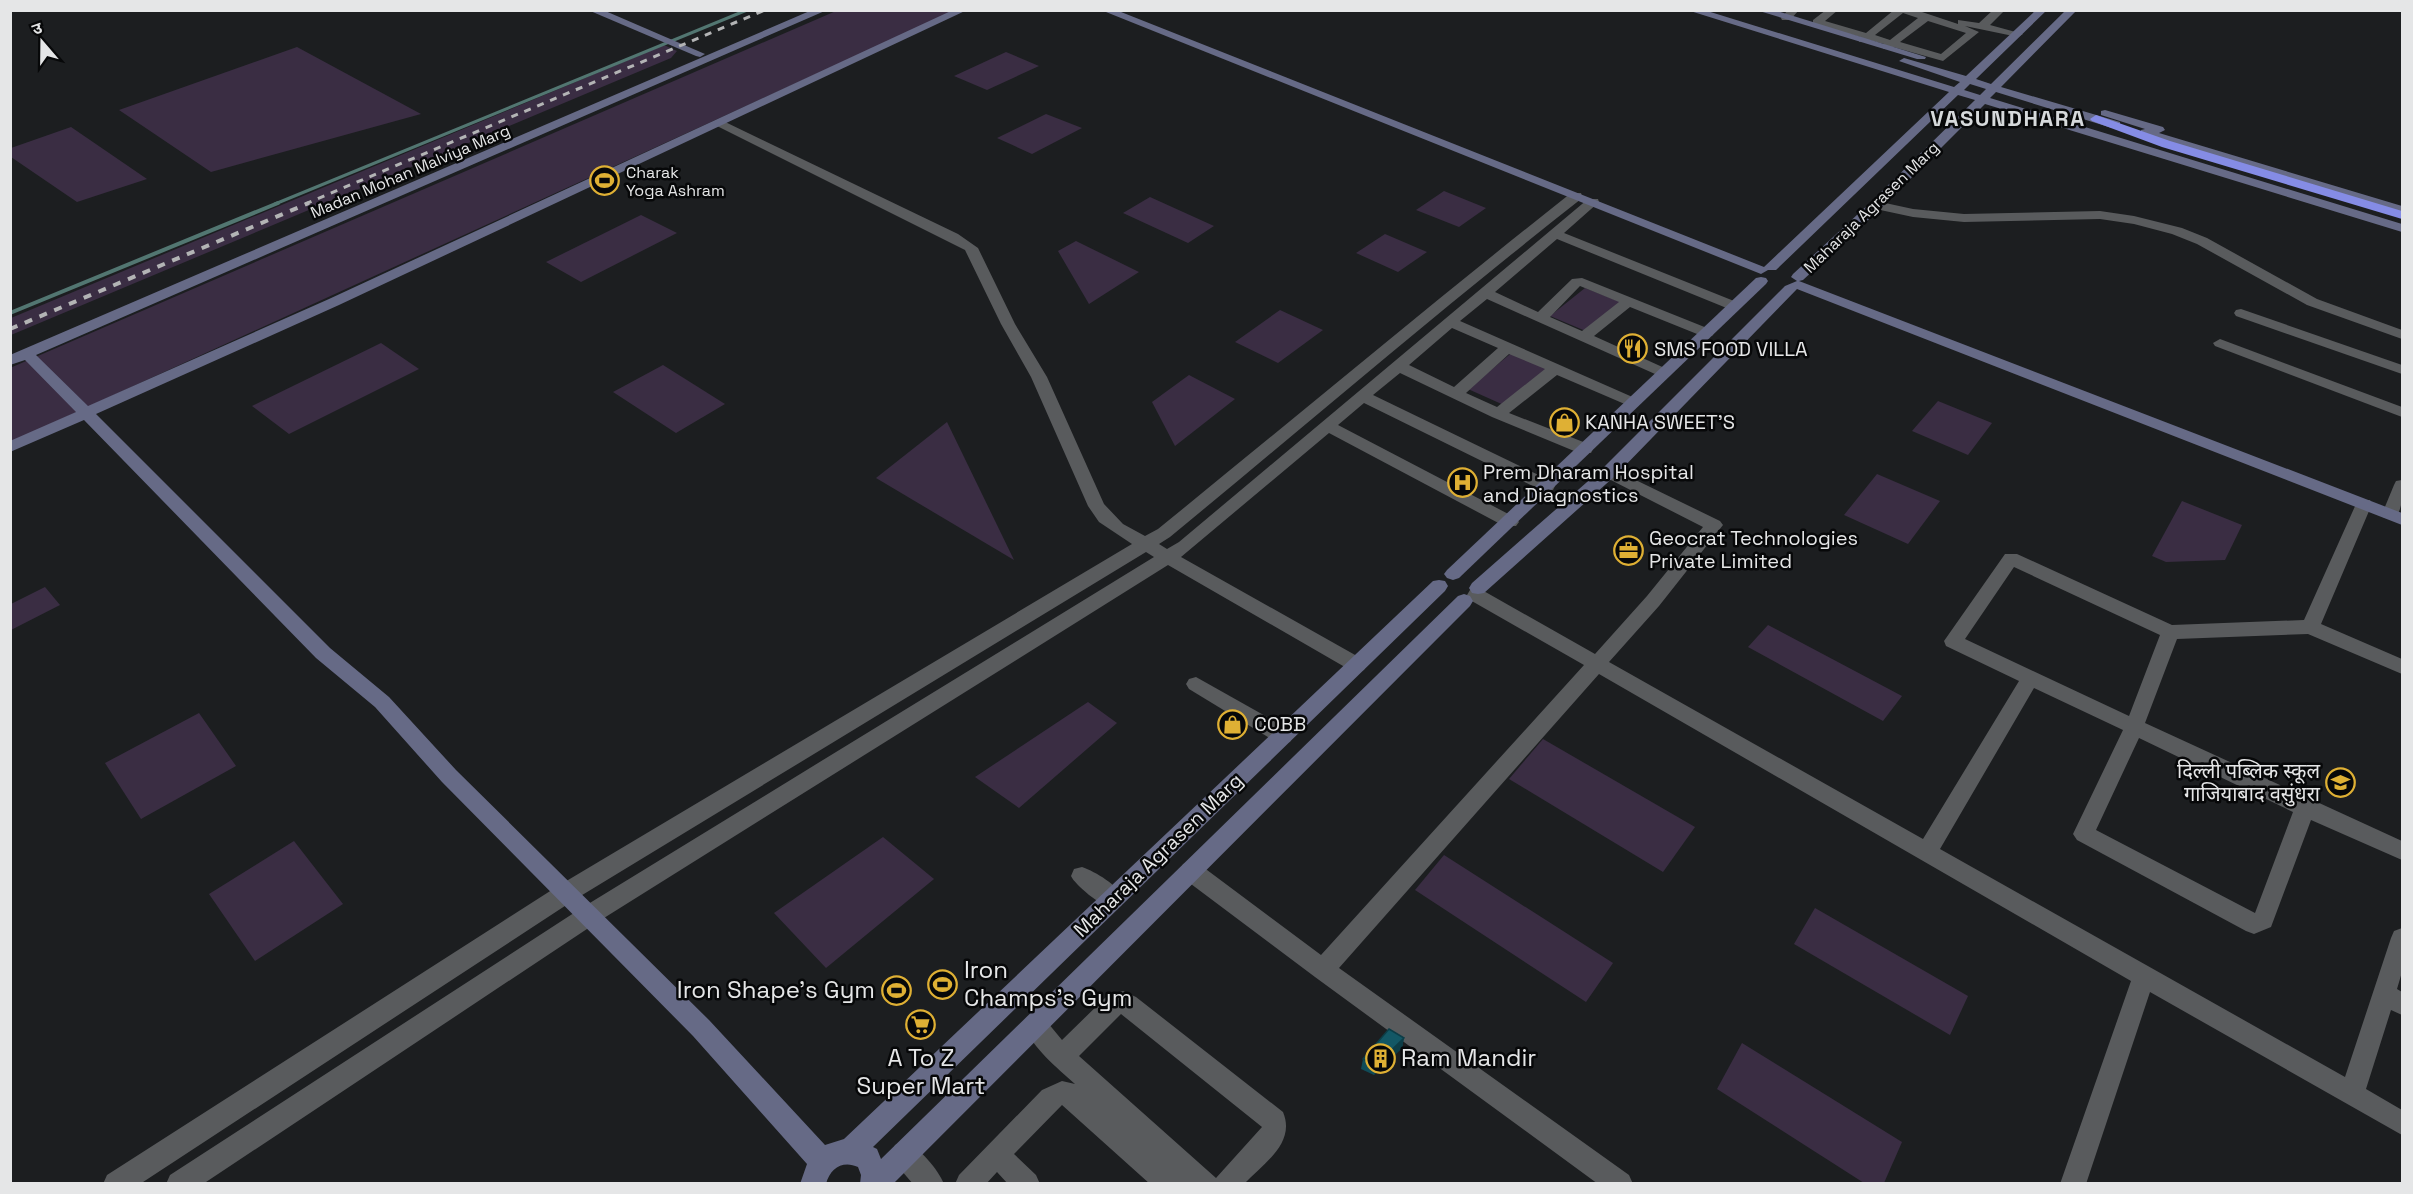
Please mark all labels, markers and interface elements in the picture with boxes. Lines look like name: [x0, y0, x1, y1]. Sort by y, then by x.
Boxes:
north arrow: [12, 12, 72, 72]
text: उ: [29, 17, 46, 40]
district label: VASUNDHARA: [1930, 104, 2086, 132]
street label: Madan Mohan Malviya Marg: [307, 120, 513, 223]
street label: Maharaja Agrasen Marg: [1799, 137, 1943, 277]
place label: Charak Yoga Ashram: [626, 162, 725, 201]
sports icon: Charak Yoga Ashram: [589, 165, 621, 197]
restaurant icon: SMS FOOD VILLA: [1617, 333, 1649, 365]
place label: SMS FOOD VILLA: [1654, 336, 1808, 362]
shop icon: KANHA SWEET'S: [1548, 406, 1580, 438]
place label: KANHA SWEET'S: [1585, 409, 1735, 435]
place label: Prem Dharam Hospital and Diagnostics: [1483, 459, 1694, 508]
hospital icon: Prem Dharam Hospital and Diagnostics: [1446, 467, 1478, 499]
place label: Geocrat Technologies Private Limited: [1649, 525, 1858, 574]
office icon: Geocrat Technologies Private Limited: [1612, 534, 1644, 566]
shop icon: COBB: [1217, 708, 1249, 740]
place label: COBB: [1254, 711, 1306, 737]
place label: दिल्ली पब्लिक स्कूल गाजियाबाद वसुंधरा: [2177, 758, 2321, 807]
school or university icon: दिल्ली पब्लिक स्कूल गाजियाबाद वसुंधरा: [2325, 766, 2357, 798]
street label: Maharaja Agrasen Marg: [1068, 767, 1248, 943]
place label: Iron Champs's Gym: [964, 954, 1132, 1013]
sports icon: Iron Champs's Gym: [927, 968, 959, 1000]
place label: Iron Shape's Gym: [677, 974, 875, 1005]
sports icon: Iron Shape's Gym: [880, 974, 912, 1006]
supermarket icon: A To Z Super Mart: [905, 1009, 937, 1041]
place label: A To Z Super Mart: [857, 1042, 985, 1101]
building icon: Ram Mandir: [1364, 1042, 1396, 1074]
place label: Ram Mandir: [1401, 1042, 1536, 1073]

